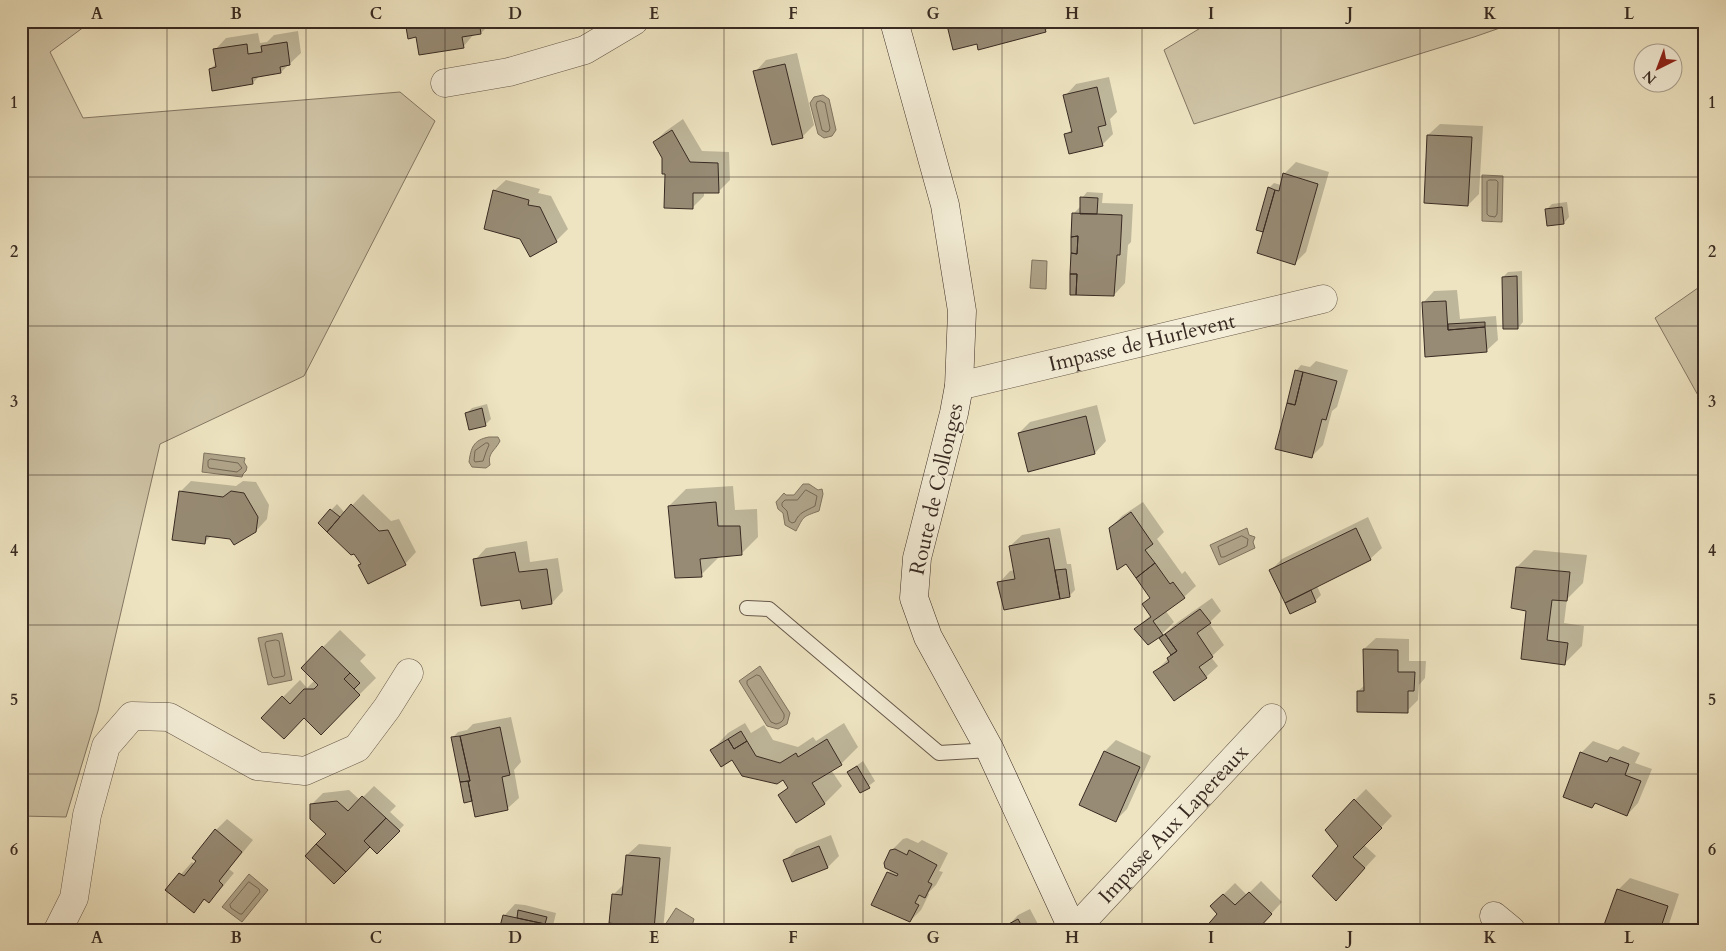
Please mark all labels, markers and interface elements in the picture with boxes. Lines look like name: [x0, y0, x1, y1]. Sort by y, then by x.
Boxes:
text: A: [91, 3, 103, 25]
text: B: [230, 3, 242, 25]
text: C: [370, 3, 382, 25]
text: D: [508, 3, 522, 25]
text: E: [649, 3, 659, 25]
text: F: [788, 3, 798, 25]
text: G: [926, 3, 940, 25]
text: H: [1065, 3, 1079, 25]
text: I: [1208, 3, 1214, 25]
text: J: [1345, 3, 1353, 25]
text: K: [1484, 3, 1497, 25]
text: L: [1624, 3, 1635, 25]
north arrow: [1634, 42, 1684, 92]
text: N: [1639, 66, 1661, 88]
text: 1: [10, 92, 18, 114]
text: 1: [1708, 92, 1716, 114]
text: 2: [10, 241, 18, 263]
text: 2: [1708, 241, 1716, 263]
street label: Impasse de Hurlevent: [1046, 306, 1239, 379]
text: 3: [10, 391, 18, 413]
text: 3: [1708, 391, 1716, 413]
street label: Route de Collonges: [903, 400, 970, 578]
text: 4: [10, 540, 18, 562]
text: 4: [1708, 540, 1716, 562]
text: 5: [10, 689, 18, 711]
text: 5: [1708, 689, 1716, 711]
street label: Impasse Aux Lapereaux: [1092, 738, 1255, 910]
text: 6: [10, 839, 18, 861]
text: 6: [1708, 839, 1716, 861]
text: A: [91, 927, 103, 949]
text: B: [230, 927, 242, 949]
text: C: [370, 927, 382, 949]
text: D: [508, 927, 522, 949]
text: E: [649, 927, 659, 949]
text: F: [788, 927, 798, 949]
text: G: [926, 927, 940, 949]
text: H: [1065, 927, 1079, 949]
text: I: [1208, 927, 1214, 949]
text: J: [1345, 927, 1353, 949]
text: K: [1484, 927, 1497, 949]
text: L: [1624, 927, 1635, 949]

